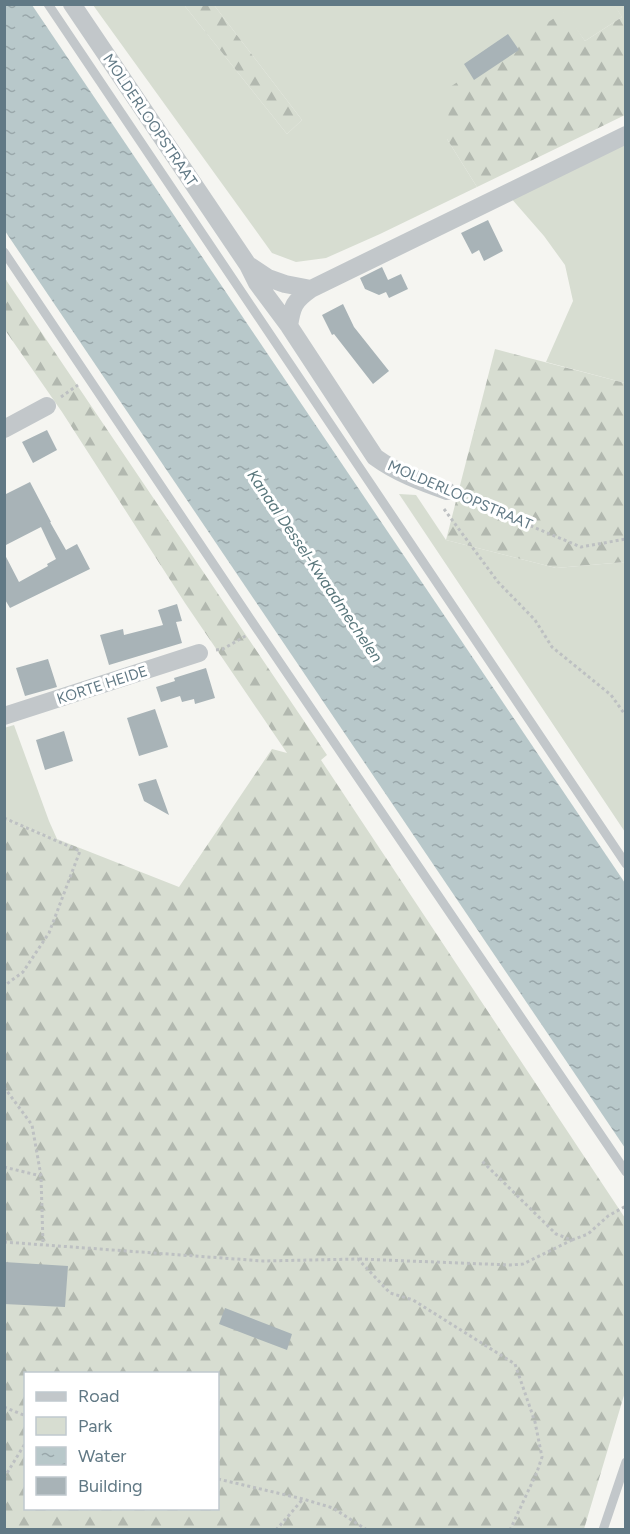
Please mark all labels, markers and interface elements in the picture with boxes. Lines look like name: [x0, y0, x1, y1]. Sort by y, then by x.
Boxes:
street label: MOLDERLOOPSTRAAT: [99, 51, 201, 190]
street label: MOLDERLOOPSTRAAT: [385, 456, 536, 534]
water label: Kanaal Dessel-Kwaadmechelen: [243, 466, 387, 666]
street label: KORTE HEIDE: [54, 662, 150, 708]
legend: [24, 1372, 219, 1510]
text: Road: [78, 1385, 119, 1407]
text: Park: [78, 1415, 113, 1437]
text: Water: [78, 1445, 126, 1467]
text: Building: [78, 1475, 143, 1497]

